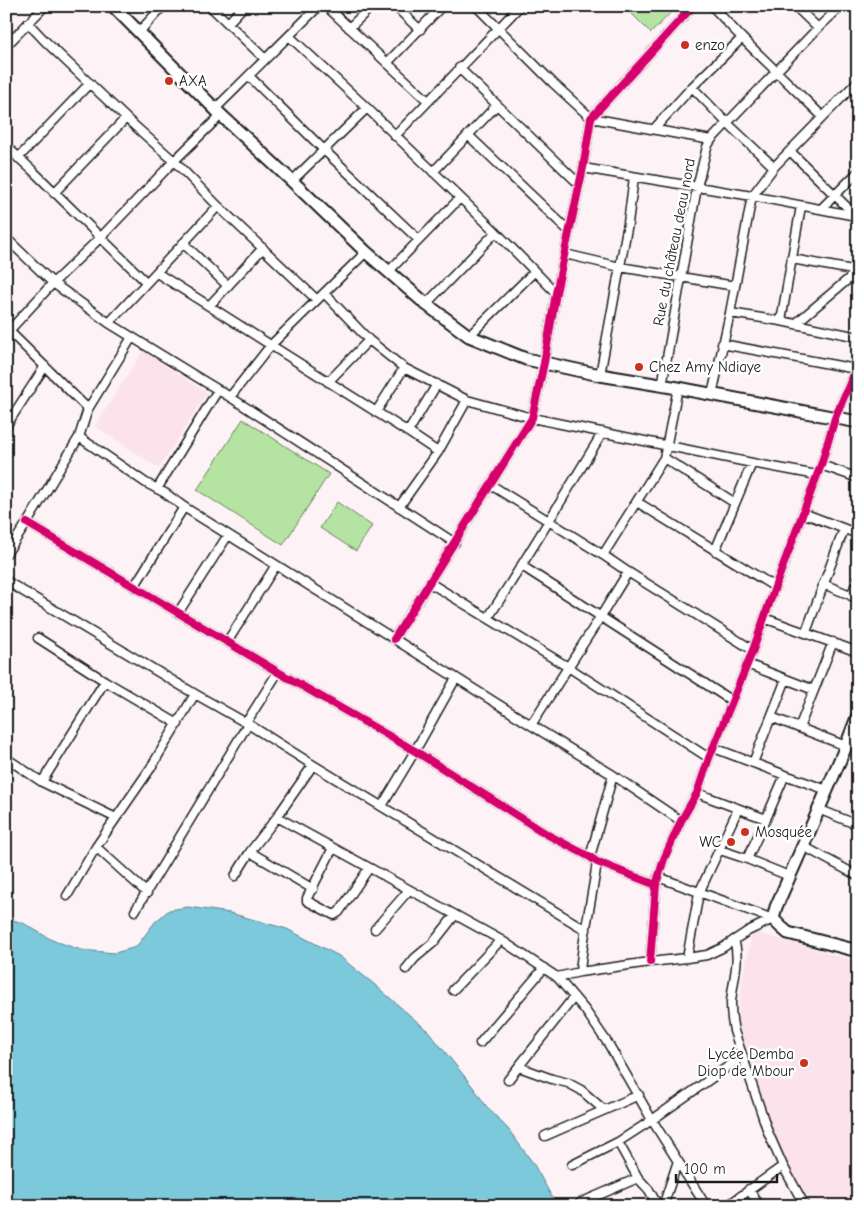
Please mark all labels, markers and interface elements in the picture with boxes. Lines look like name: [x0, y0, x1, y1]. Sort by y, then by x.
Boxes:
place label: enzo: [695, 36, 725, 54]
marker: enzo: [679, 39, 691, 51]
place label: AXA: [179, 72, 207, 90]
marker: AXA: [163, 75, 175, 87]
street label: Rue du château deau nord: [649, 157, 699, 327]
place label: Chez Amy Ndiaye: [649, 358, 762, 376]
marker: Chez Amy Ndiaye: [633, 361, 645, 373]
place label: Mosquée: [755, 823, 813, 841]
marker: Mosquée: [739, 826, 751, 838]
place label: WC: [699, 833, 721, 851]
marker: WC: [725, 836, 737, 848]
place label: Lycée Demba Diop de Mbour: [698, 1045, 794, 1080]
marker: Lycée Demba Diop de Mbour: [798, 1057, 810, 1069]
scale bar: [676, 1152, 778, 1184]
text: 100 m: [684, 1160, 726, 1178]

